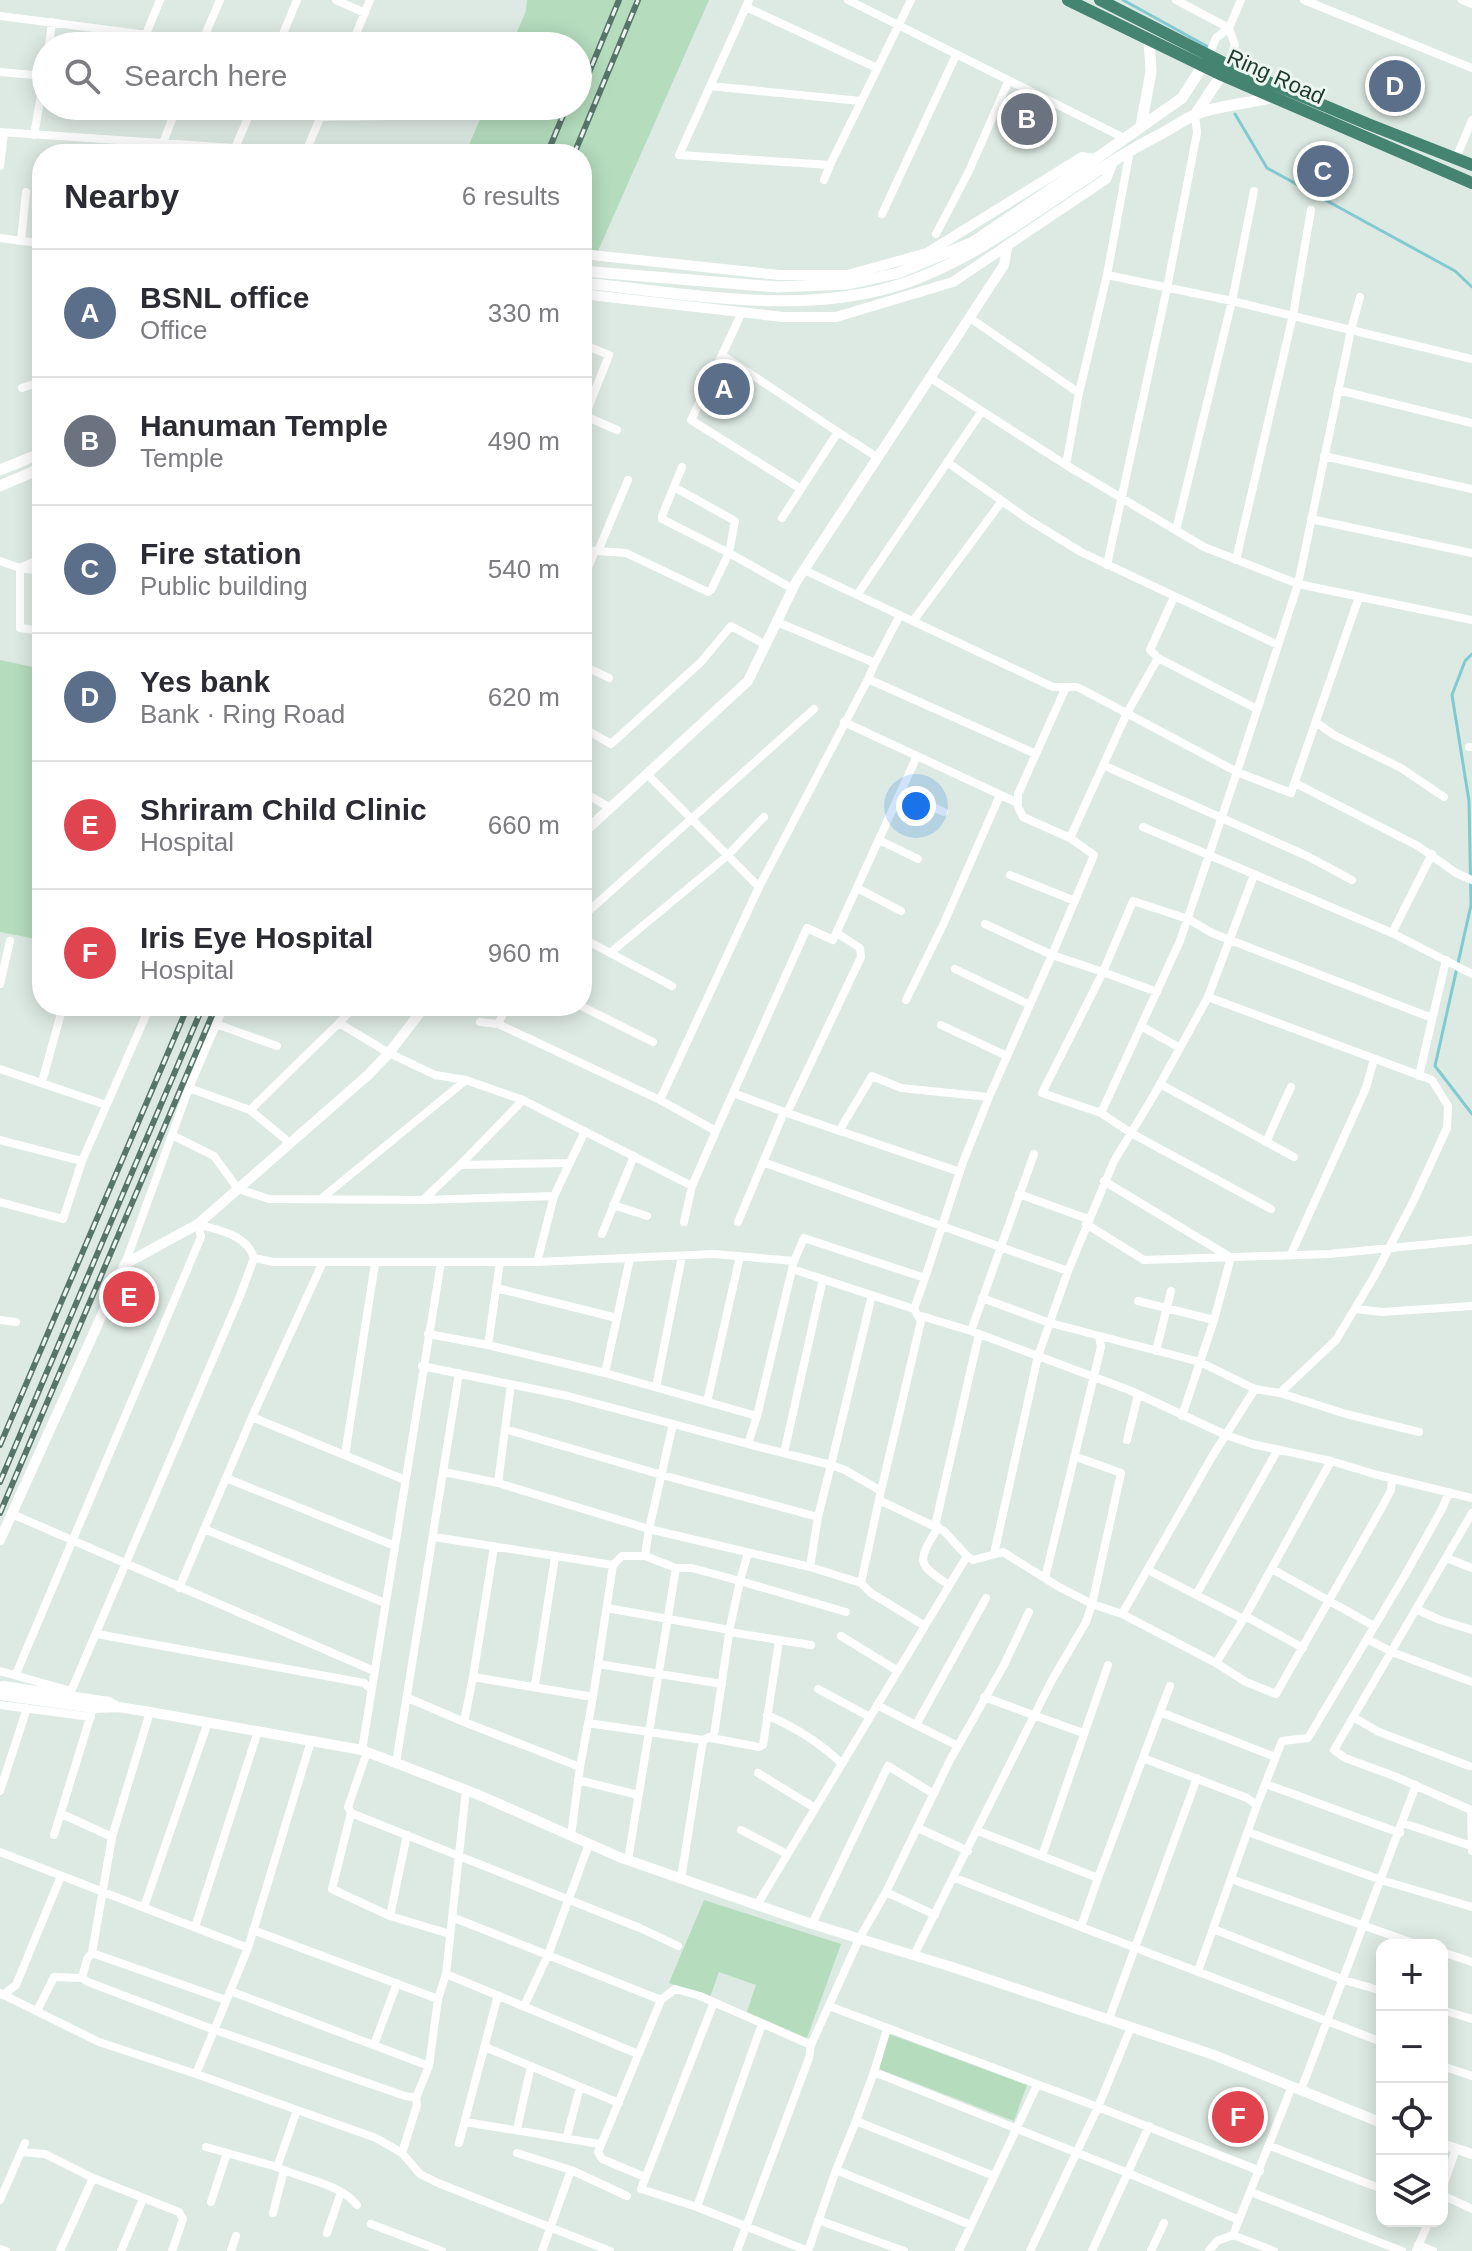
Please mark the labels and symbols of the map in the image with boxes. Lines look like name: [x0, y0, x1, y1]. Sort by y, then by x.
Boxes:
street label: Ring Road: [1223, 44, 1328, 109]
pin: D: [1369, 56, 1421, 116]
pin: B: [1001, 89, 1053, 149]
pin: C: [1297, 141, 1349, 201]
pin: A: [698, 359, 750, 419]
your location: [896, 786, 936, 826]
pin: E: [103, 1267, 155, 1327]
pin: F: [1212, 2087, 1264, 2147]

